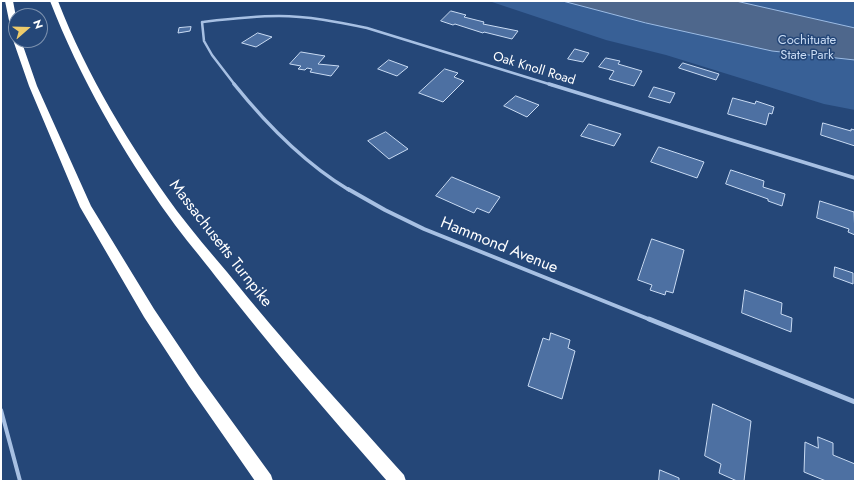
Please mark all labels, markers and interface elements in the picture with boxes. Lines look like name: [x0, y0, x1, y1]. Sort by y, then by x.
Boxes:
north arrow: [8, 8, 48, 48]
text: N: [29, 17, 47, 31]
park label: Cochituate State Park: [778, 33, 836, 64]
street label: Oak Knoll Road: [491, 49, 577, 89]
street label: Massachusetts Turnpike: [164, 177, 276, 311]
street label: Hammond Avenue: [437, 214, 561, 278]

